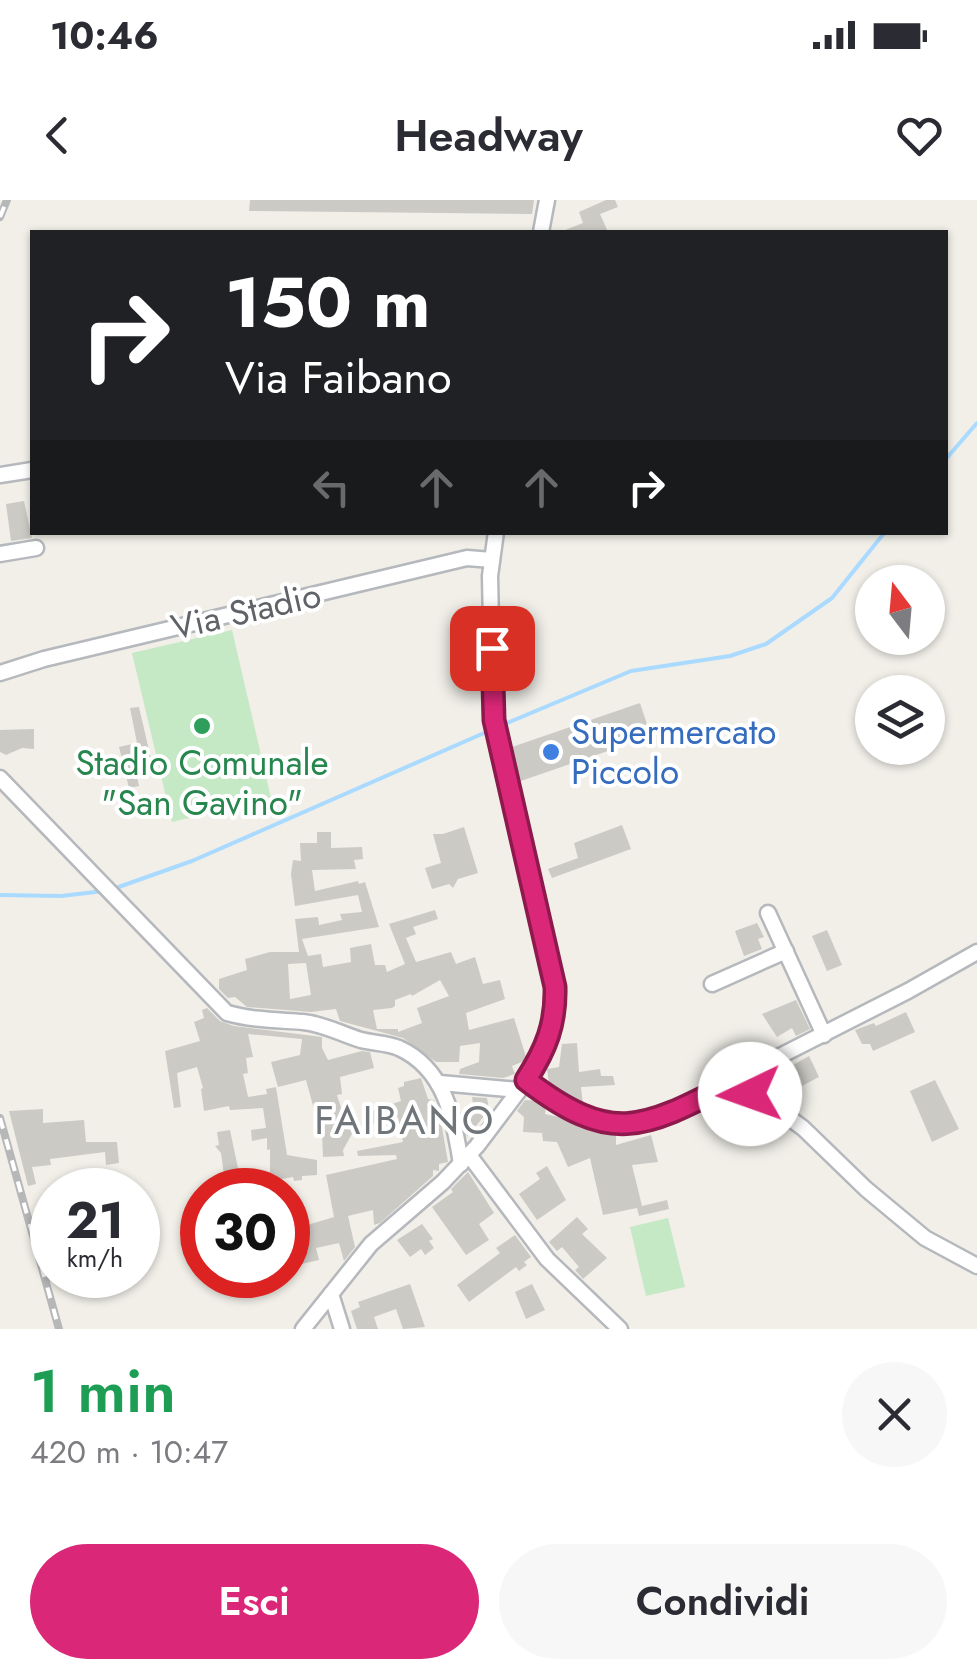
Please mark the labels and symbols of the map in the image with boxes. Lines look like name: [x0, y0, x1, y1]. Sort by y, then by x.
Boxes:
north arrow: [855, 565, 945, 655]
street label: Via Stadio: [166, 570, 326, 652]
pin: [450, 606, 535, 691]
place label: Supermercato Piccolo: [571, 707, 776, 797]
marker: Stadio Comunale "San Gavino": [191, 715, 213, 737]
place label: Stadio Comunale "San Gavino": [75, 738, 329, 828]
marker: Supermercato Piccolo: [540, 741, 562, 763]
position arrow: [698, 1042, 802, 1146]
district label: FAIBANO: [314, 1091, 496, 1149]
speed limit sign: 30: [180, 1168, 310, 1298]

